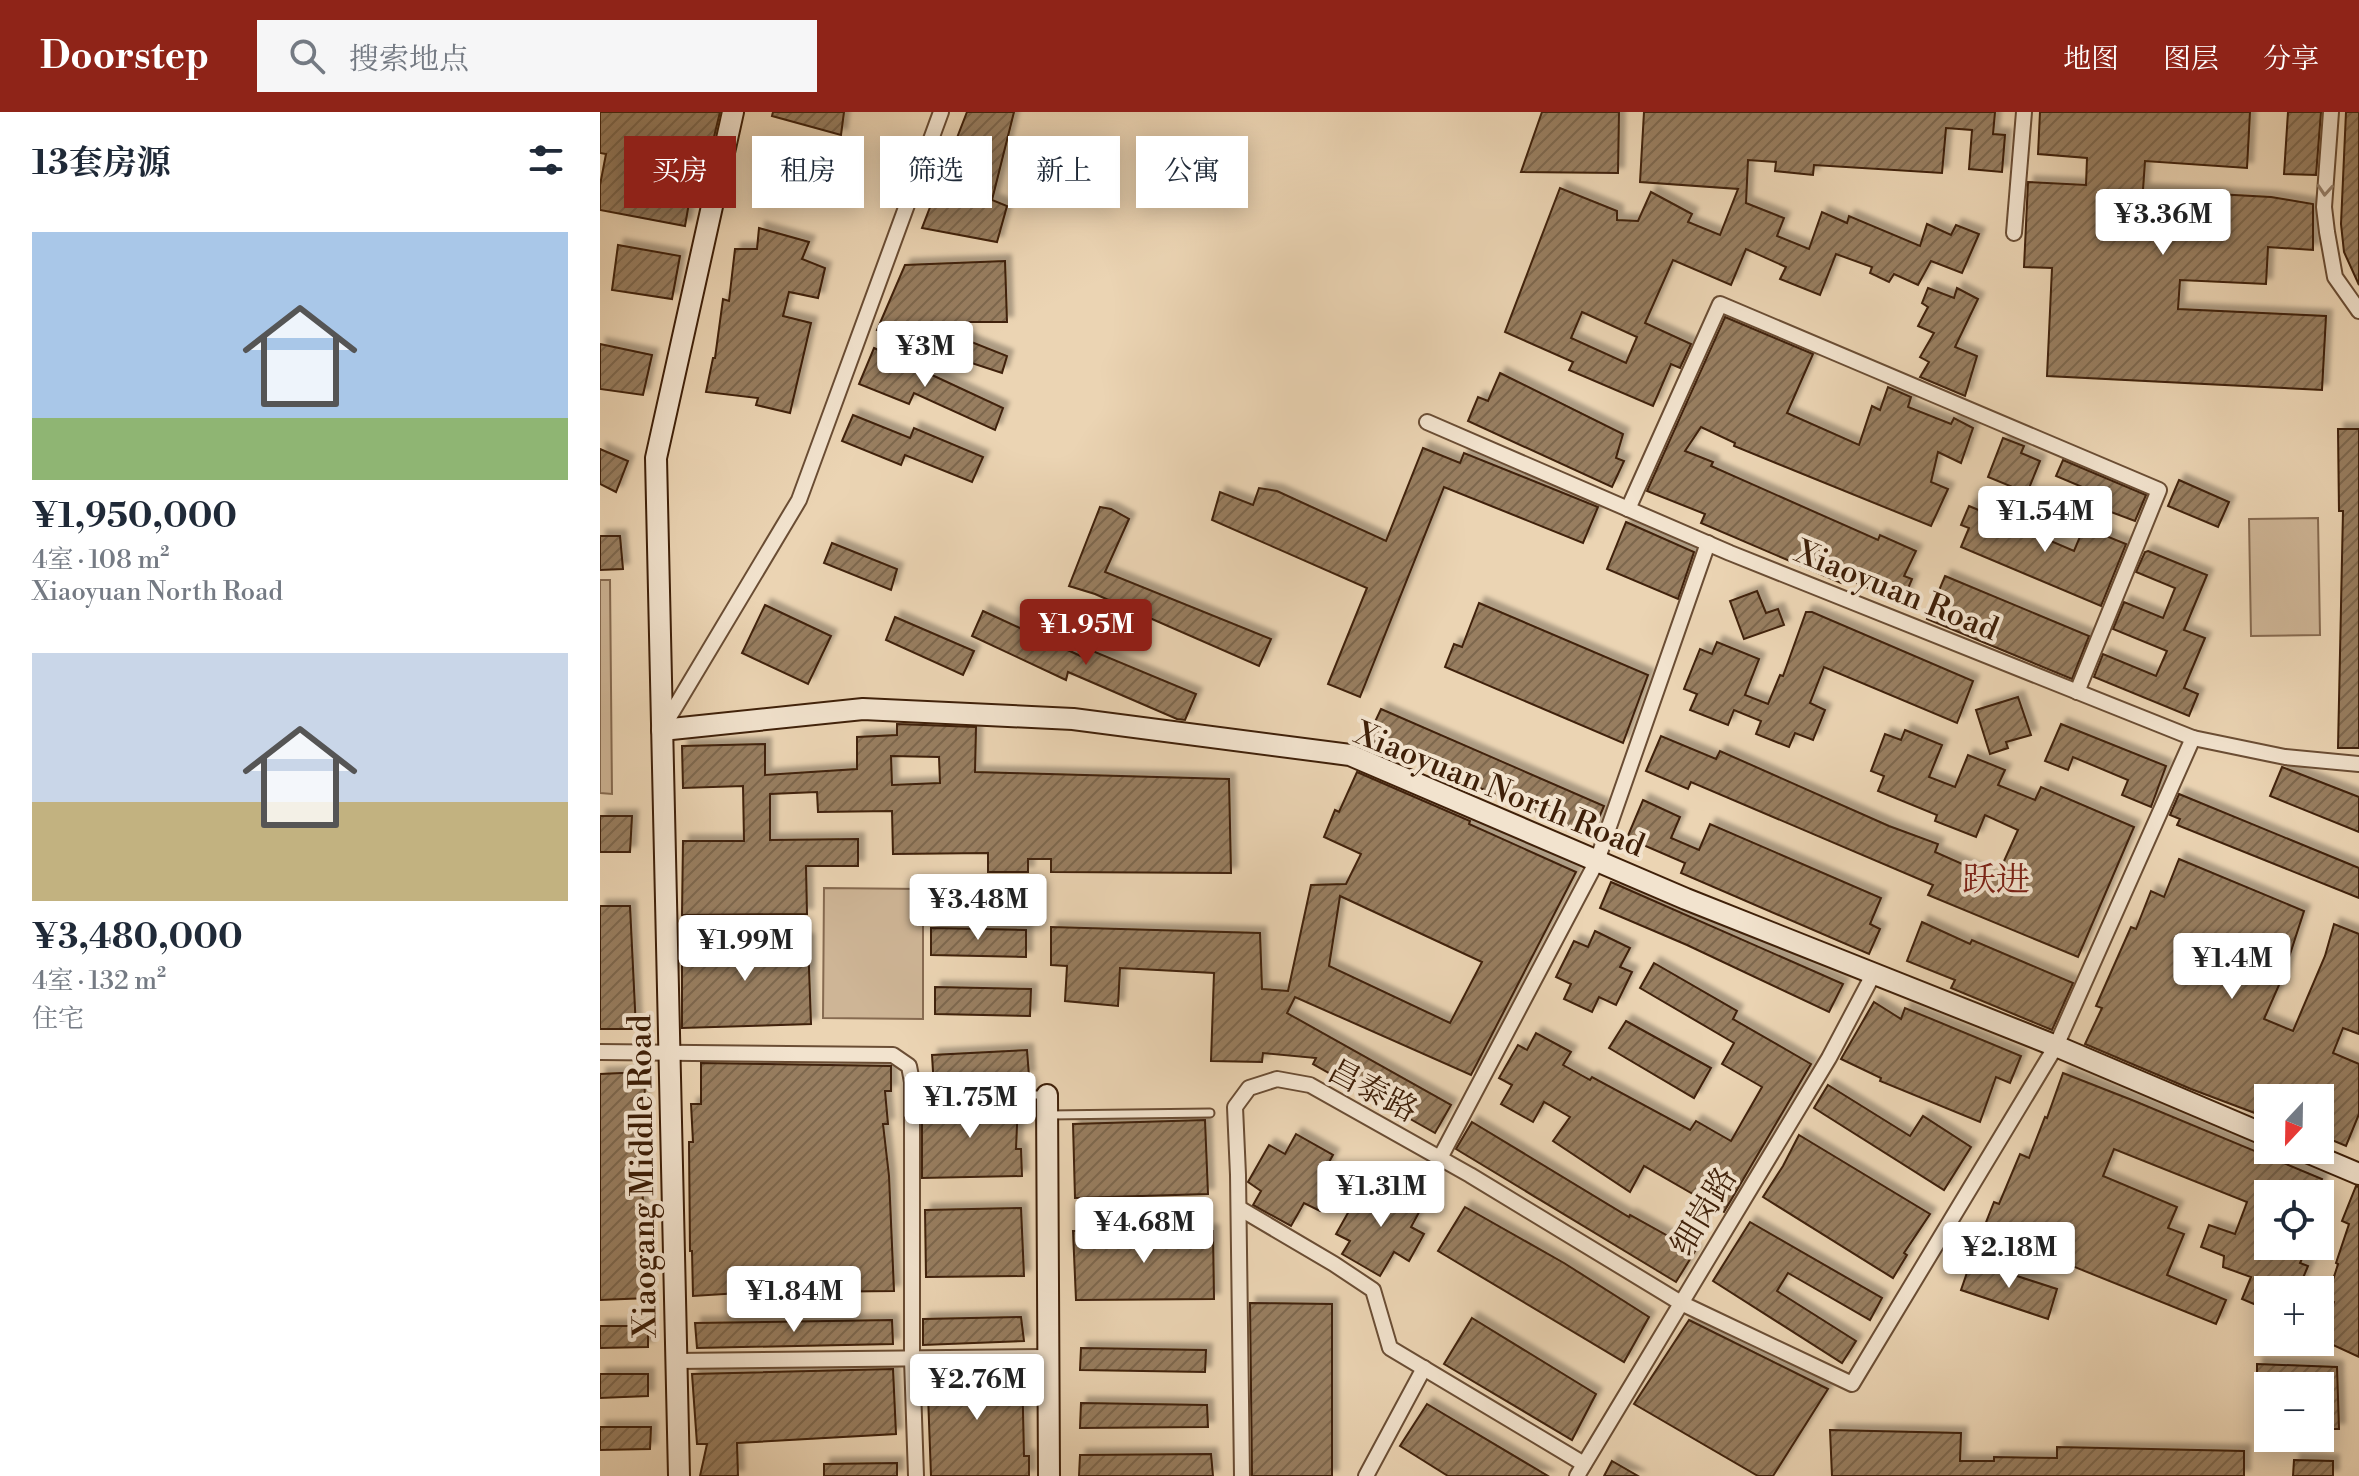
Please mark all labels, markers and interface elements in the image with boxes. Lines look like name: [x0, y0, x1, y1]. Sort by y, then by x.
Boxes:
search box: [257, 20, 817, 92]
text: Doorstep: [40, 33, 209, 80]
icon: search: [285, 34, 329, 78]
text: 搜索地点: [349, 41, 469, 79]
text: 地图: [2063, 42, 2119, 77]
text: 图层: [2163, 42, 2219, 77]
text: 分享: [2263, 42, 2319, 77]
chip: 买房: [624, 136, 736, 208]
chip: 租房: [752, 136, 864, 208]
chip: 筛选: [880, 136, 992, 208]
chip: 新上: [1008, 136, 1120, 208]
chip: 公寓: [1136, 136, 1248, 208]
icon: filters: [524, 138, 568, 182]
text: 13套房源: [32, 143, 171, 185]
one-way arrow: [2317, 184, 2334, 197]
pin: ¥3.36M: [2098, 189, 2228, 257]
text: ¥3.36M: [2114, 199, 2212, 231]
icon: home: [228, 284, 372, 428]
pin: ¥3M: [886, 321, 964, 389]
text: ¥3M: [895, 331, 955, 363]
pin: ¥1.54M: [1980, 486, 2110, 554]
text: ¥1,950,000: [32, 496, 237, 538]
text: ¥1.54M: [1996, 496, 2094, 528]
street label: Xiaoyuan Road: [1788, 532, 2004, 650]
text: 4室 · 108 m²: [32, 544, 169, 576]
text: Xiaoyuan North Road: [32, 576, 283, 608]
pin: ¥1.95M: [1021, 599, 1151, 667]
text: ¥1.95M: [1038, 609, 1134, 641]
icon: home: [228, 705, 372, 849]
street label: Xiaoyuan North Road: [1348, 713, 1650, 866]
district label: 跃进: [1962, 860, 2030, 902]
pin: ¥3.48M: [913, 874, 1043, 942]
text: ¥3.48M: [928, 884, 1028, 916]
pin: ¥1.99M: [680, 915, 810, 983]
text: ¥3,480,000: [32, 917, 243, 959]
text: ¥1.99M: [697, 925, 793, 957]
pin: ¥1.4M: [2176, 933, 2288, 1001]
text: ¥1.4M: [2191, 943, 2273, 975]
text: 4室 · 132 m²: [32, 965, 166, 997]
text: 住宅: [32, 1003, 84, 1035]
street label: Xiaogang Middle Road: [620, 1014, 666, 1339]
street label: 昌泰路: [1321, 1051, 1424, 1131]
pin: ¥1.75M: [905, 1072, 1035, 1140]
text: ¥1.75M: [923, 1082, 1017, 1114]
north arrow: [2254, 1084, 2334, 1164]
map controls: [2254, 1084, 2334, 1452]
street label: 细岗路: [1662, 1160, 1746, 1263]
pin: ¥1.31M: [1316, 1161, 1446, 1229]
text: ¥1.31M: [1335, 1171, 1427, 1203]
button: locate: [2254, 1180, 2334, 1260]
pin: ¥4.68M: [1079, 1197, 1209, 1265]
text: ¥4.68M: [1093, 1207, 1195, 1239]
pin: ¥2.18M: [1944, 1222, 2074, 1290]
text: ¥2.18M: [1961, 1232, 2057, 1264]
pin: ¥1.84M: [729, 1266, 859, 1334]
text: ¥1.84M: [745, 1276, 843, 1308]
button: +: [2254, 1276, 2334, 1356]
pin: ¥2.76M: [912, 1354, 1042, 1422]
text: ¥2.76M: [928, 1364, 1026, 1396]
button: −: [2254, 1372, 2334, 1452]

